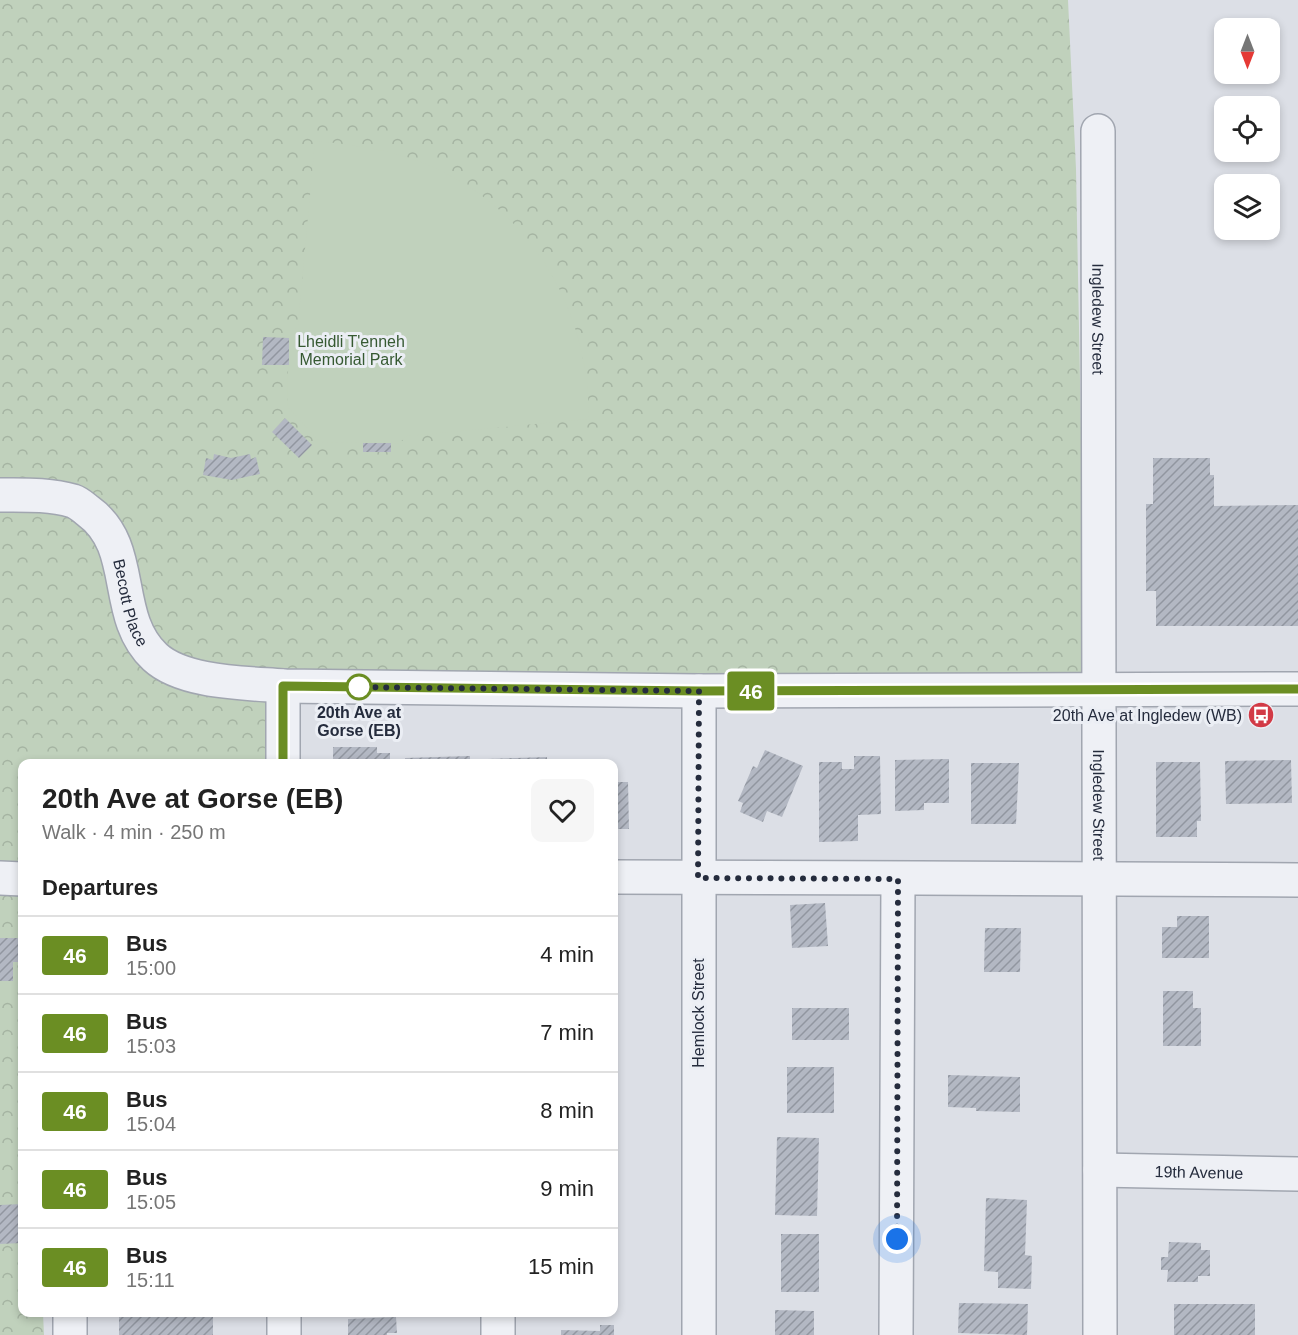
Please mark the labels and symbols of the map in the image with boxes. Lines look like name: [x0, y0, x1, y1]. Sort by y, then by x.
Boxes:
north arrow: [1214, 18, 1280, 84]
street label: Ingledew Street: [1090, 263, 1107, 375]
park label: Lheidli T'enneh Memorial Park: [297, 333, 405, 368]
street label: Becott Place: [111, 557, 152, 649]
line badge: 46: [724, 672, 778, 710]
marker: 20th Ave at Gorse (EB): [346, 674, 372, 700]
bus stop icon: 20th Ave at Ingledew (WB): [1246, 700, 1276, 730]
place label: 20th Ave at Gorse (EB): [317, 704, 402, 739]
place label: 20th Ave at Ingledew (WB): [1053, 707, 1242, 724]
street label: Ingledew Street: [1091, 749, 1108, 861]
street label: Hemlock Street: [690, 958, 707, 1068]
street label: 19th Avenue: [1154, 1163, 1244, 1181]
your location: [882, 1224, 912, 1254]

